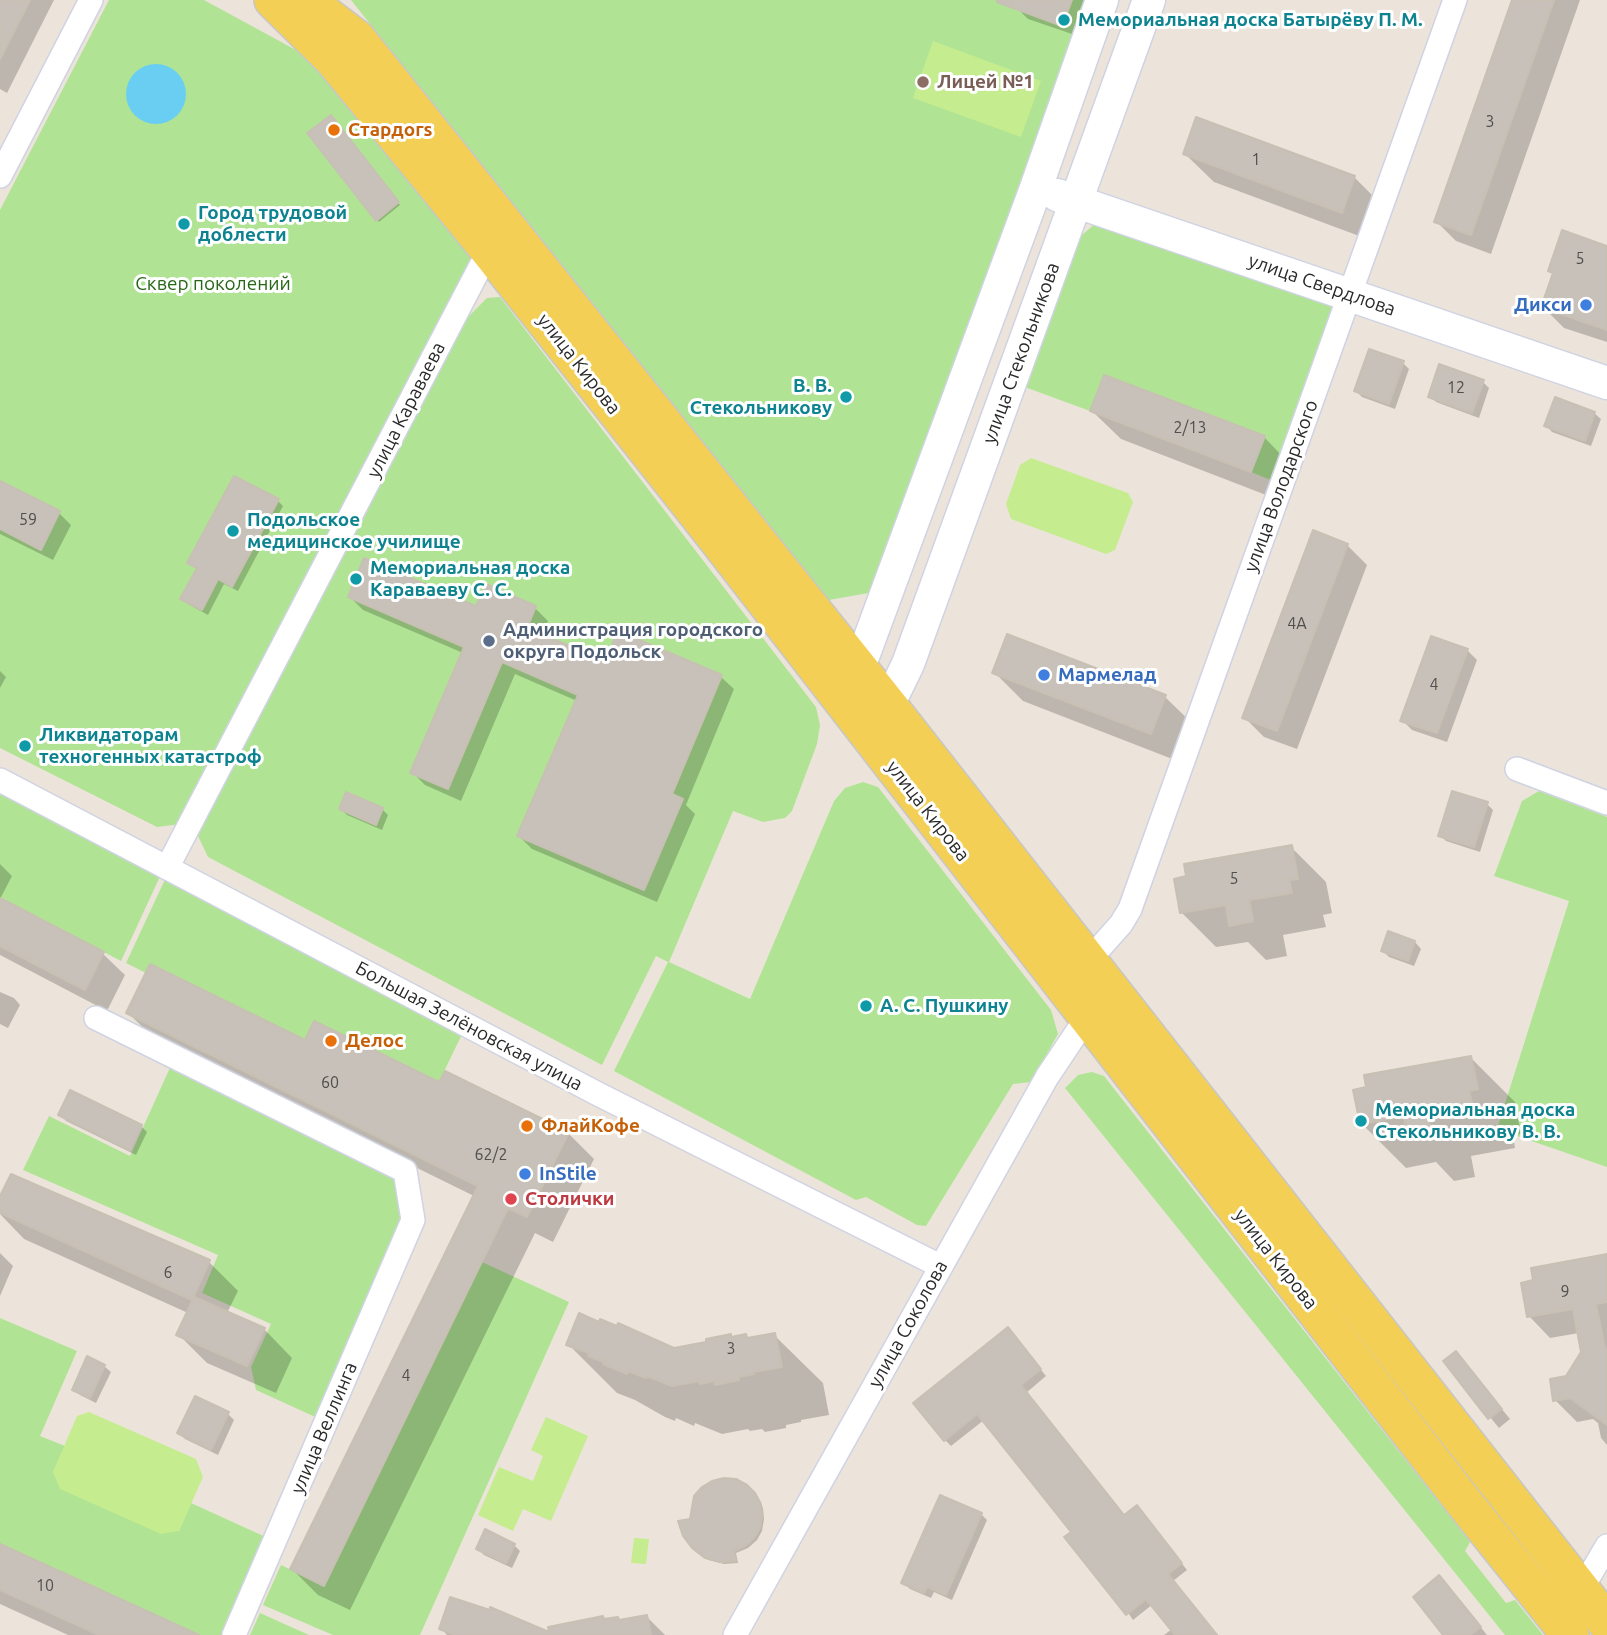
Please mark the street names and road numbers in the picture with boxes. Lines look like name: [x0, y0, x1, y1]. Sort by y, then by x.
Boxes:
street label: улица Свердлова: [1245, 249, 1399, 321]
street label: улица Стекольникова: [978, 259, 1064, 447]
street label: улица Кирова: [533, 309, 625, 419]
street label: улица Караваева: [362, 338, 450, 482]
street label: улица Володарского: [1239, 397, 1323, 575]
street label: улица Кирова: [882, 756, 974, 866]
street label: Большая Зелёновская улица: [352, 956, 586, 1096]
street label: улица Кирова: [1230, 1204, 1322, 1314]
street label: улица Соколова: [864, 1256, 952, 1392]
street label: улица Веллинга: [286, 1359, 362, 1497]

